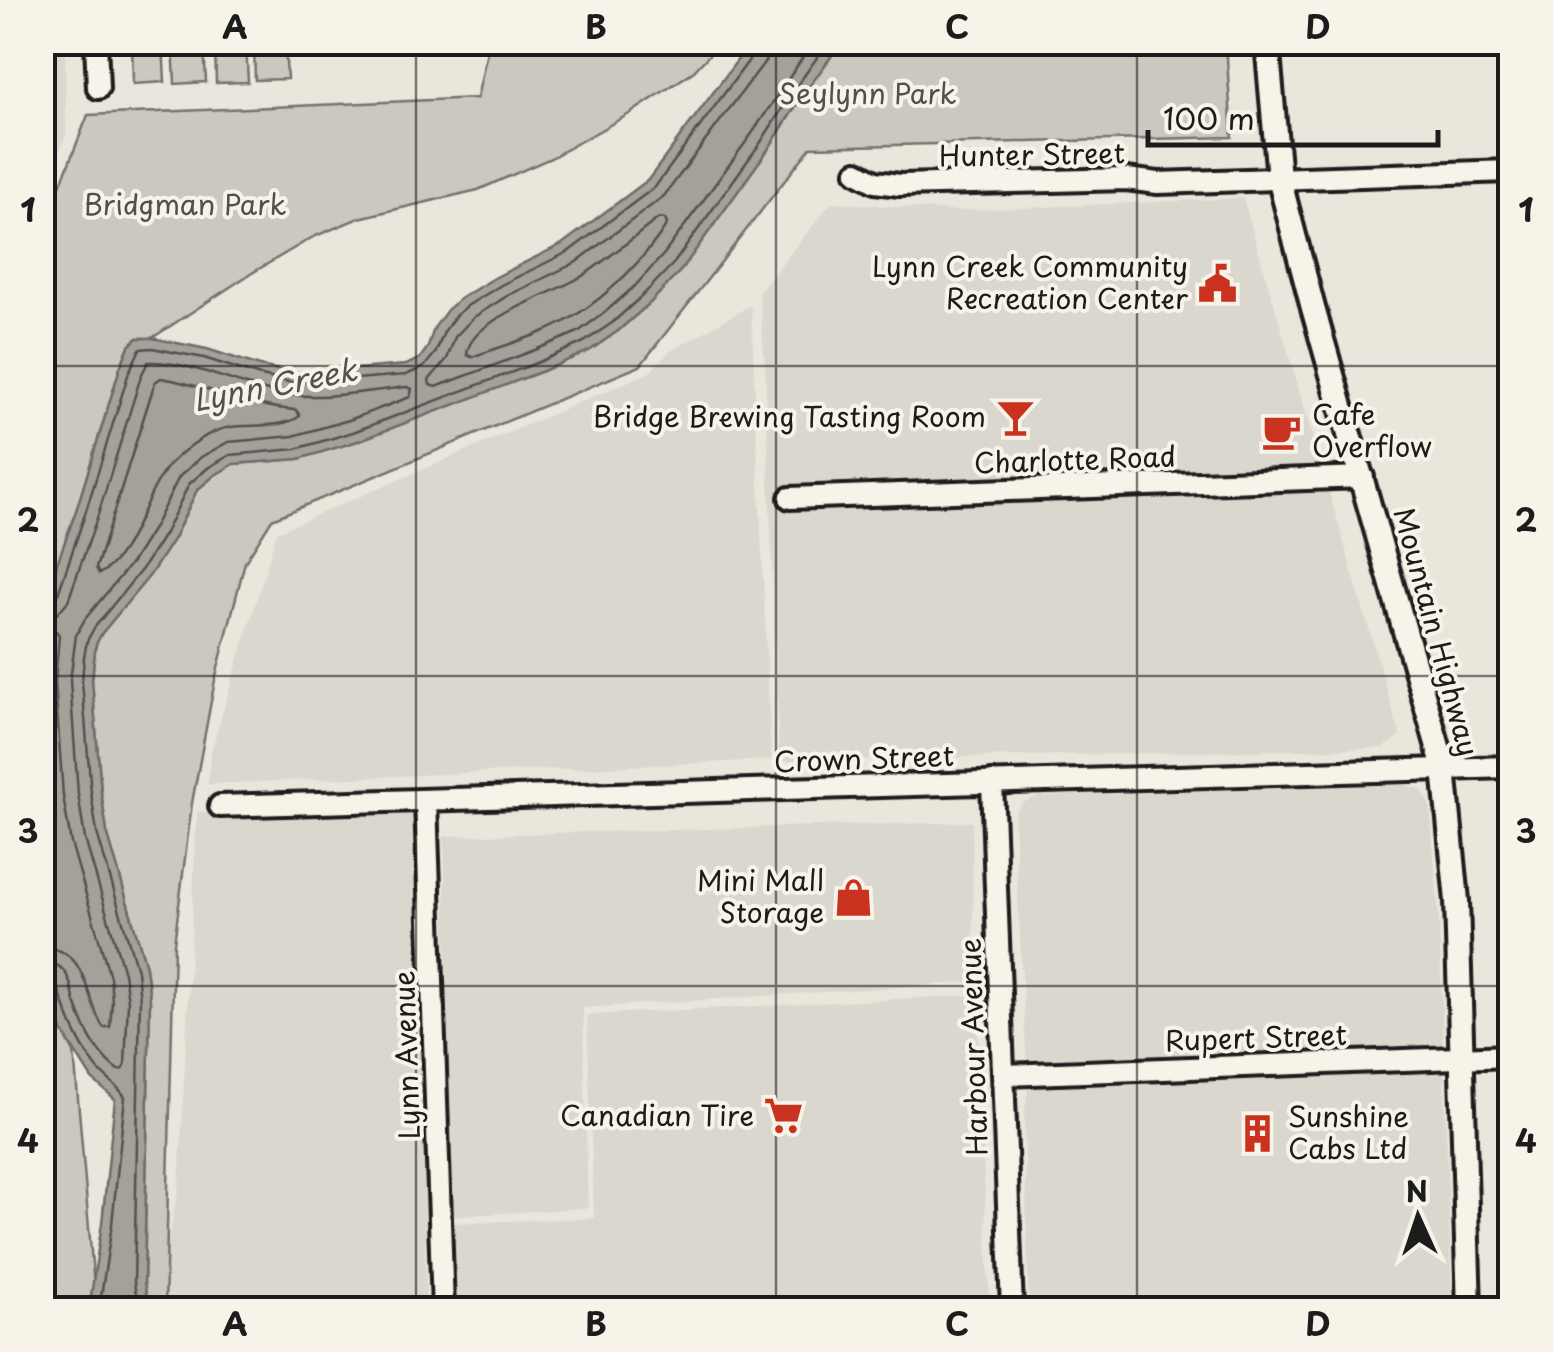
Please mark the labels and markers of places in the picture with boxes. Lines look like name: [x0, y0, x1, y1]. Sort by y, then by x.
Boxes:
place label: Lynn Creek Community Recreation Center: [872, 244, 1188, 319]
public building icon: Lynn Creek Community Recreation Center: [1197, 262, 1239, 304]
place label: Cafe Overflow: [1312, 392, 1432, 467]
place label: Bridge Brewing Tasting Room: [593, 394, 986, 437]
bar icon: Bridge Brewing Tasting Room: [995, 396, 1037, 438]
cafe icon: Cafe Overflow: [1261, 410, 1303, 452]
place label: Mini Mall Storage: [697, 858, 824, 933]
shop icon: Mini Mall Storage: [833, 876, 875, 918]
place label: Canadian Tire: [560, 1093, 754, 1136]
place label: Sunshine Cabs Ltd: [1288, 1094, 1409, 1169]
supermarket icon: Canadian Tire: [763, 1095, 805, 1137]
building icon: Sunshine Cabs Ltd: [1237, 1112, 1279, 1154]

